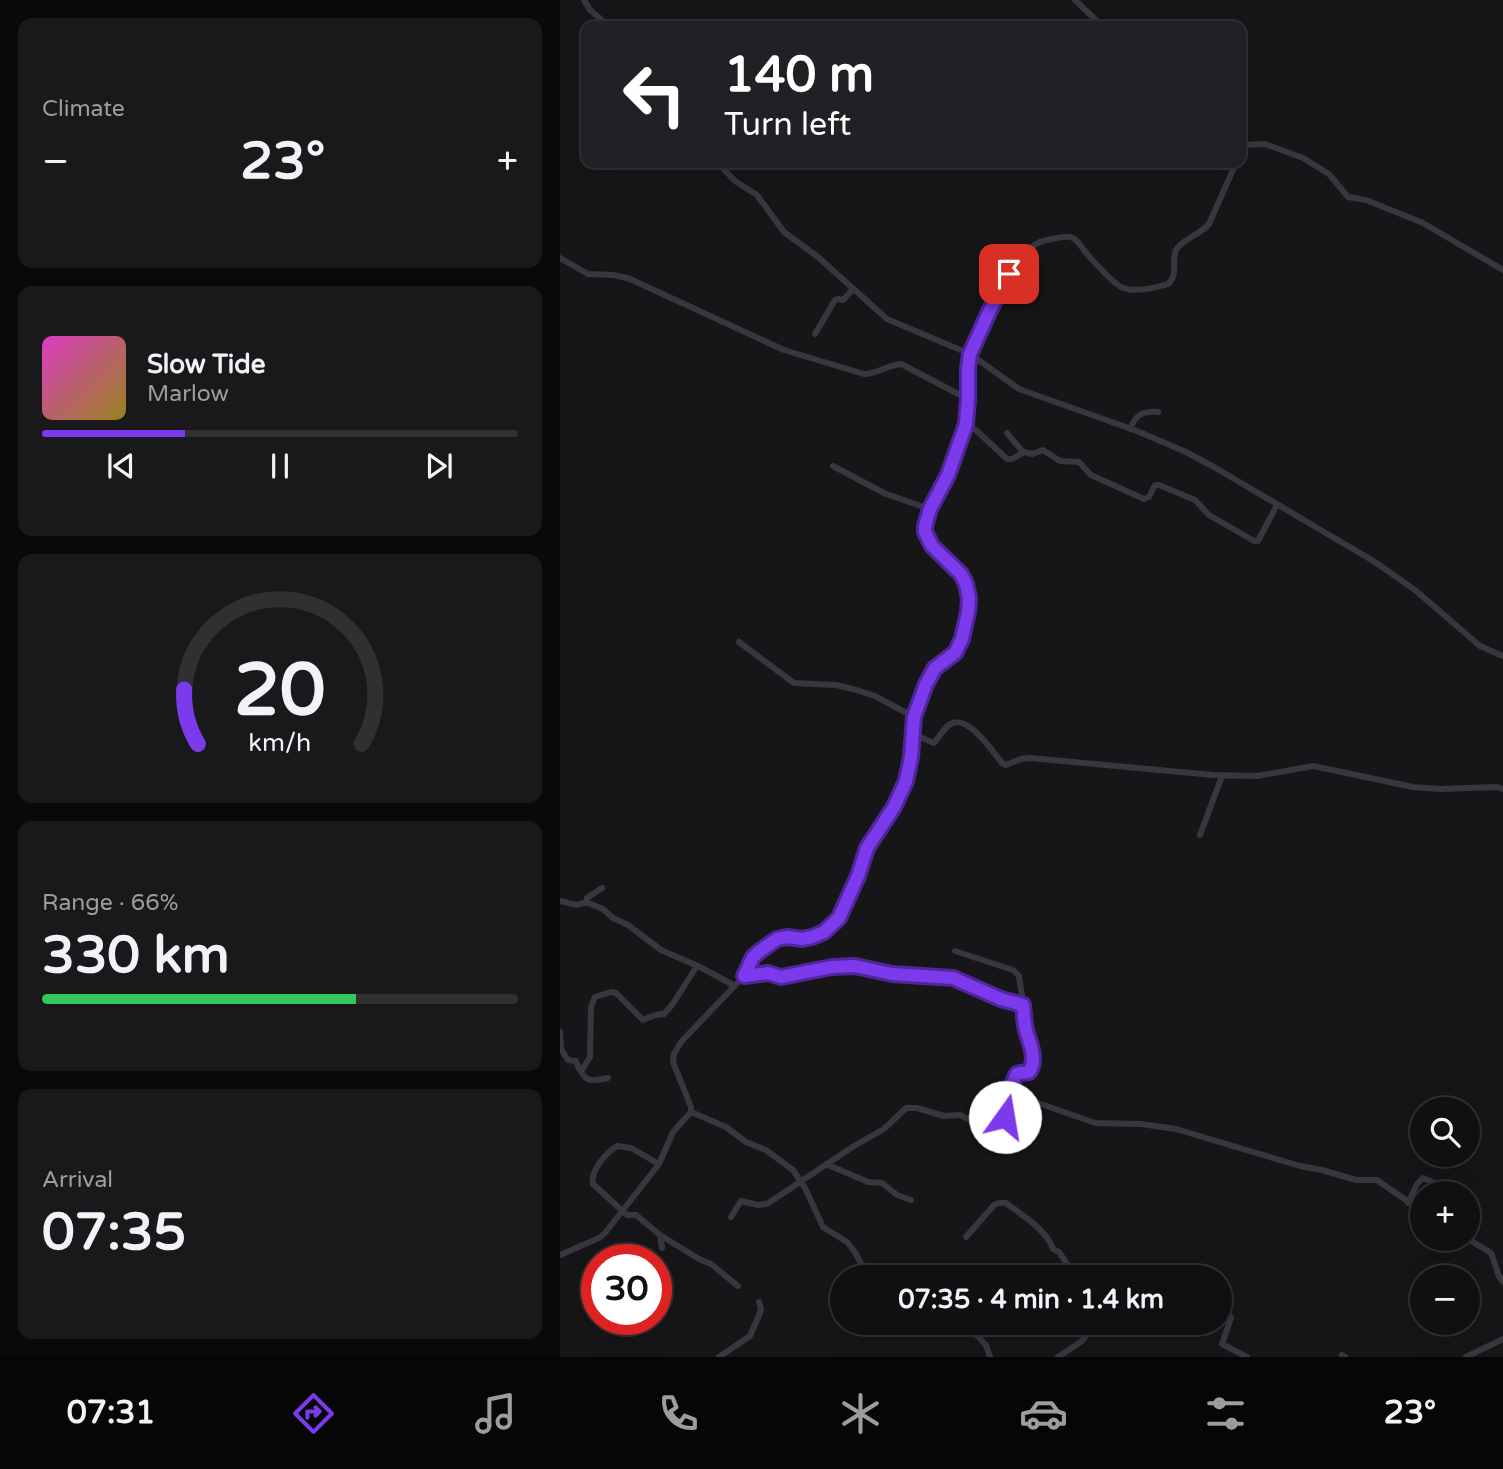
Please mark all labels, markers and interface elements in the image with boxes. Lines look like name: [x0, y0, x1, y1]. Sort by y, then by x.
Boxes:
text: 140 m: [724, 46, 874, 105]
icon: left: [609, 49, 700, 140]
text: Climate: [42, 95, 125, 123]
text: Turn left: [724, 106, 851, 144]
text: 23°: [240, 130, 325, 193]
text: −: [42, 139, 69, 185]
text: +: [497, 139, 518, 185]
pin: [979, 244, 1039, 304]
icon: arrive: [990, 255, 1028, 293]
text: Slow Tide: [147, 349, 265, 380]
text: Marlow: [147, 380, 229, 408]
icon: previous: [102, 447, 140, 485]
icon: pause: [261, 447, 299, 485]
icon: next: [420, 447, 458, 485]
text: 20: [234, 648, 326, 736]
text: km/h: [249, 728, 311, 758]
text: Range · 66%: [42, 889, 178, 917]
text: 330 km: [42, 924, 230, 987]
position arrow: [968, 1080, 1042, 1154]
map controls: [1410, 1097, 1480, 1335]
button: search: [1410, 1097, 1480, 1167]
text: Arrival: [42, 1166, 113, 1194]
button: +: [1410, 1181, 1480, 1251]
text: 07:35: [42, 1201, 186, 1264]
speed limit sign: 30: [581, 1244, 672, 1335]
button: −: [1410, 1265, 1480, 1335]
text: 07:35 · 4 min · 1.4 km: [898, 1284, 1164, 1315]
icon: directions: [289, 1389, 338, 1438]
icon: music: [471, 1389, 520, 1438]
icon: phone: [654, 1389, 703, 1438]
icon: climate: [836, 1389, 885, 1438]
icon: car: [1019, 1389, 1068, 1438]
icon: filters: [1201, 1389, 1250, 1438]
text: 07:31: [67, 1394, 155, 1432]
text: 23°: [1384, 1394, 1436, 1432]

